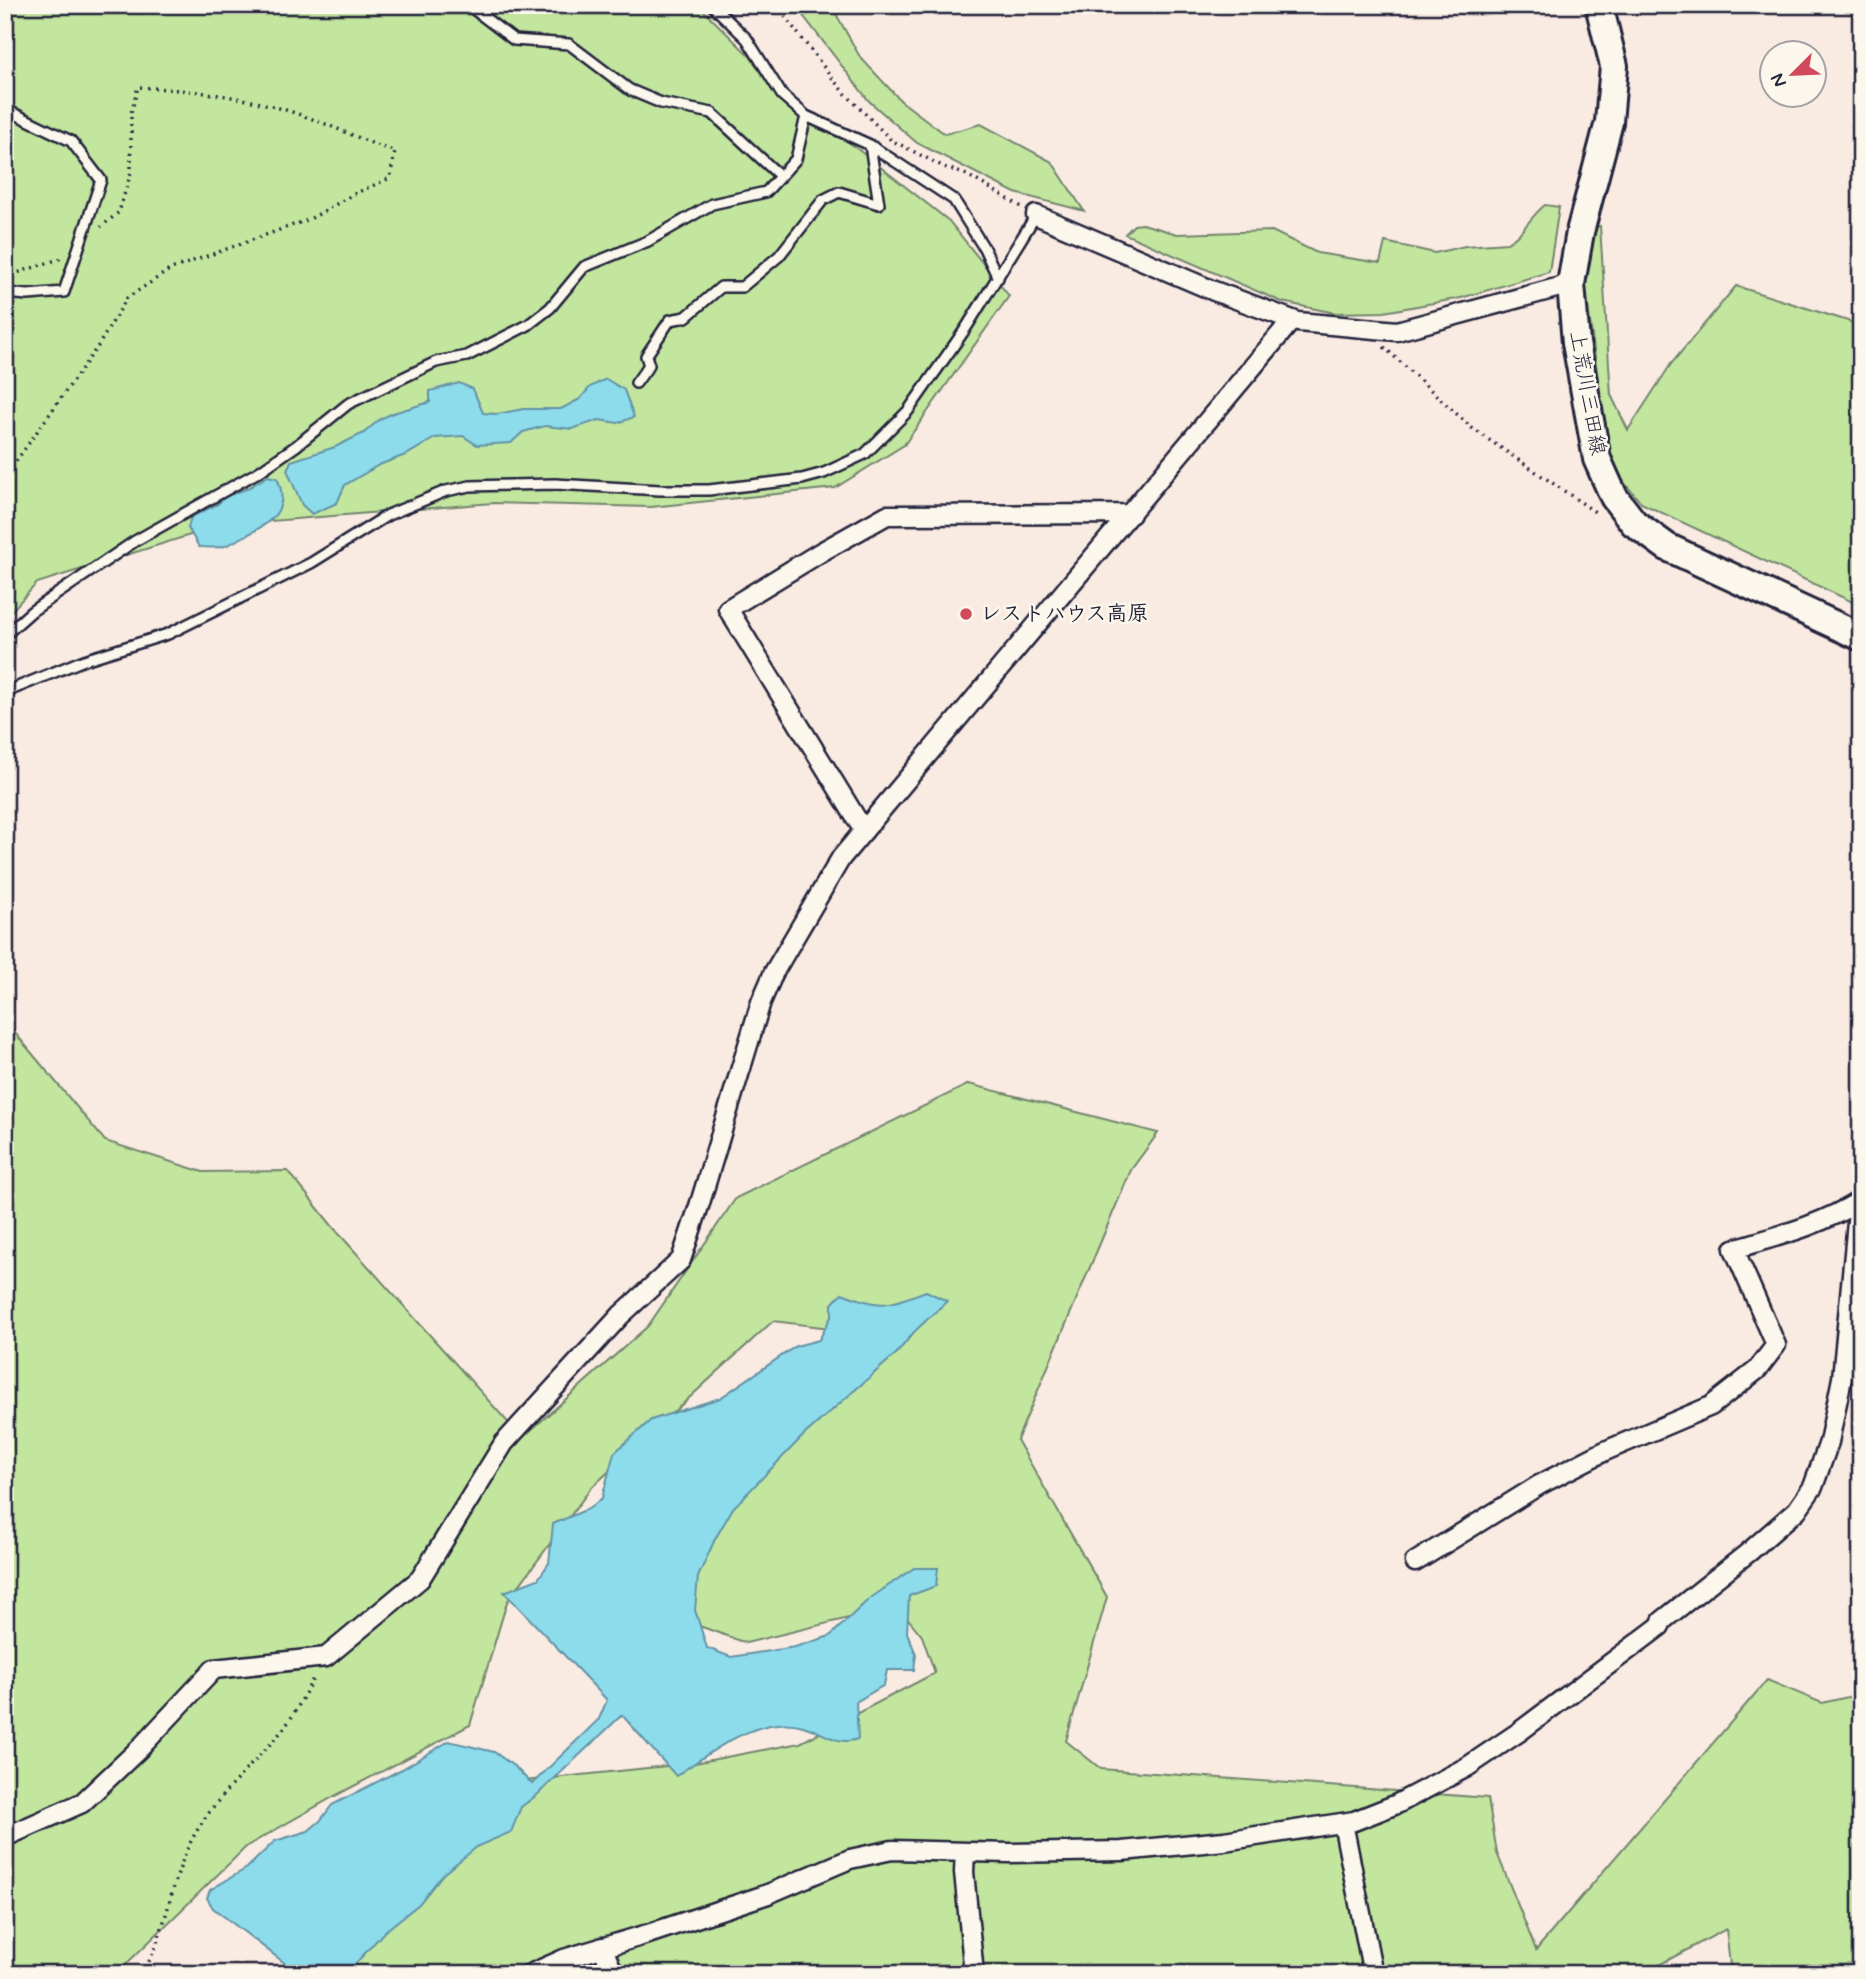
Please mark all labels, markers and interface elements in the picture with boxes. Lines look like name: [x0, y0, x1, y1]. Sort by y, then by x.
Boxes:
north arrow: [1758, 38, 1828, 108]
text: N: [1765, 69, 1793, 91]
street label: 上荒川三田線: [1562, 329, 1612, 457]
place label: レストハウス高原: [980, 600, 1148, 628]
marker: レストハウス高原: [958, 606, 974, 622]

